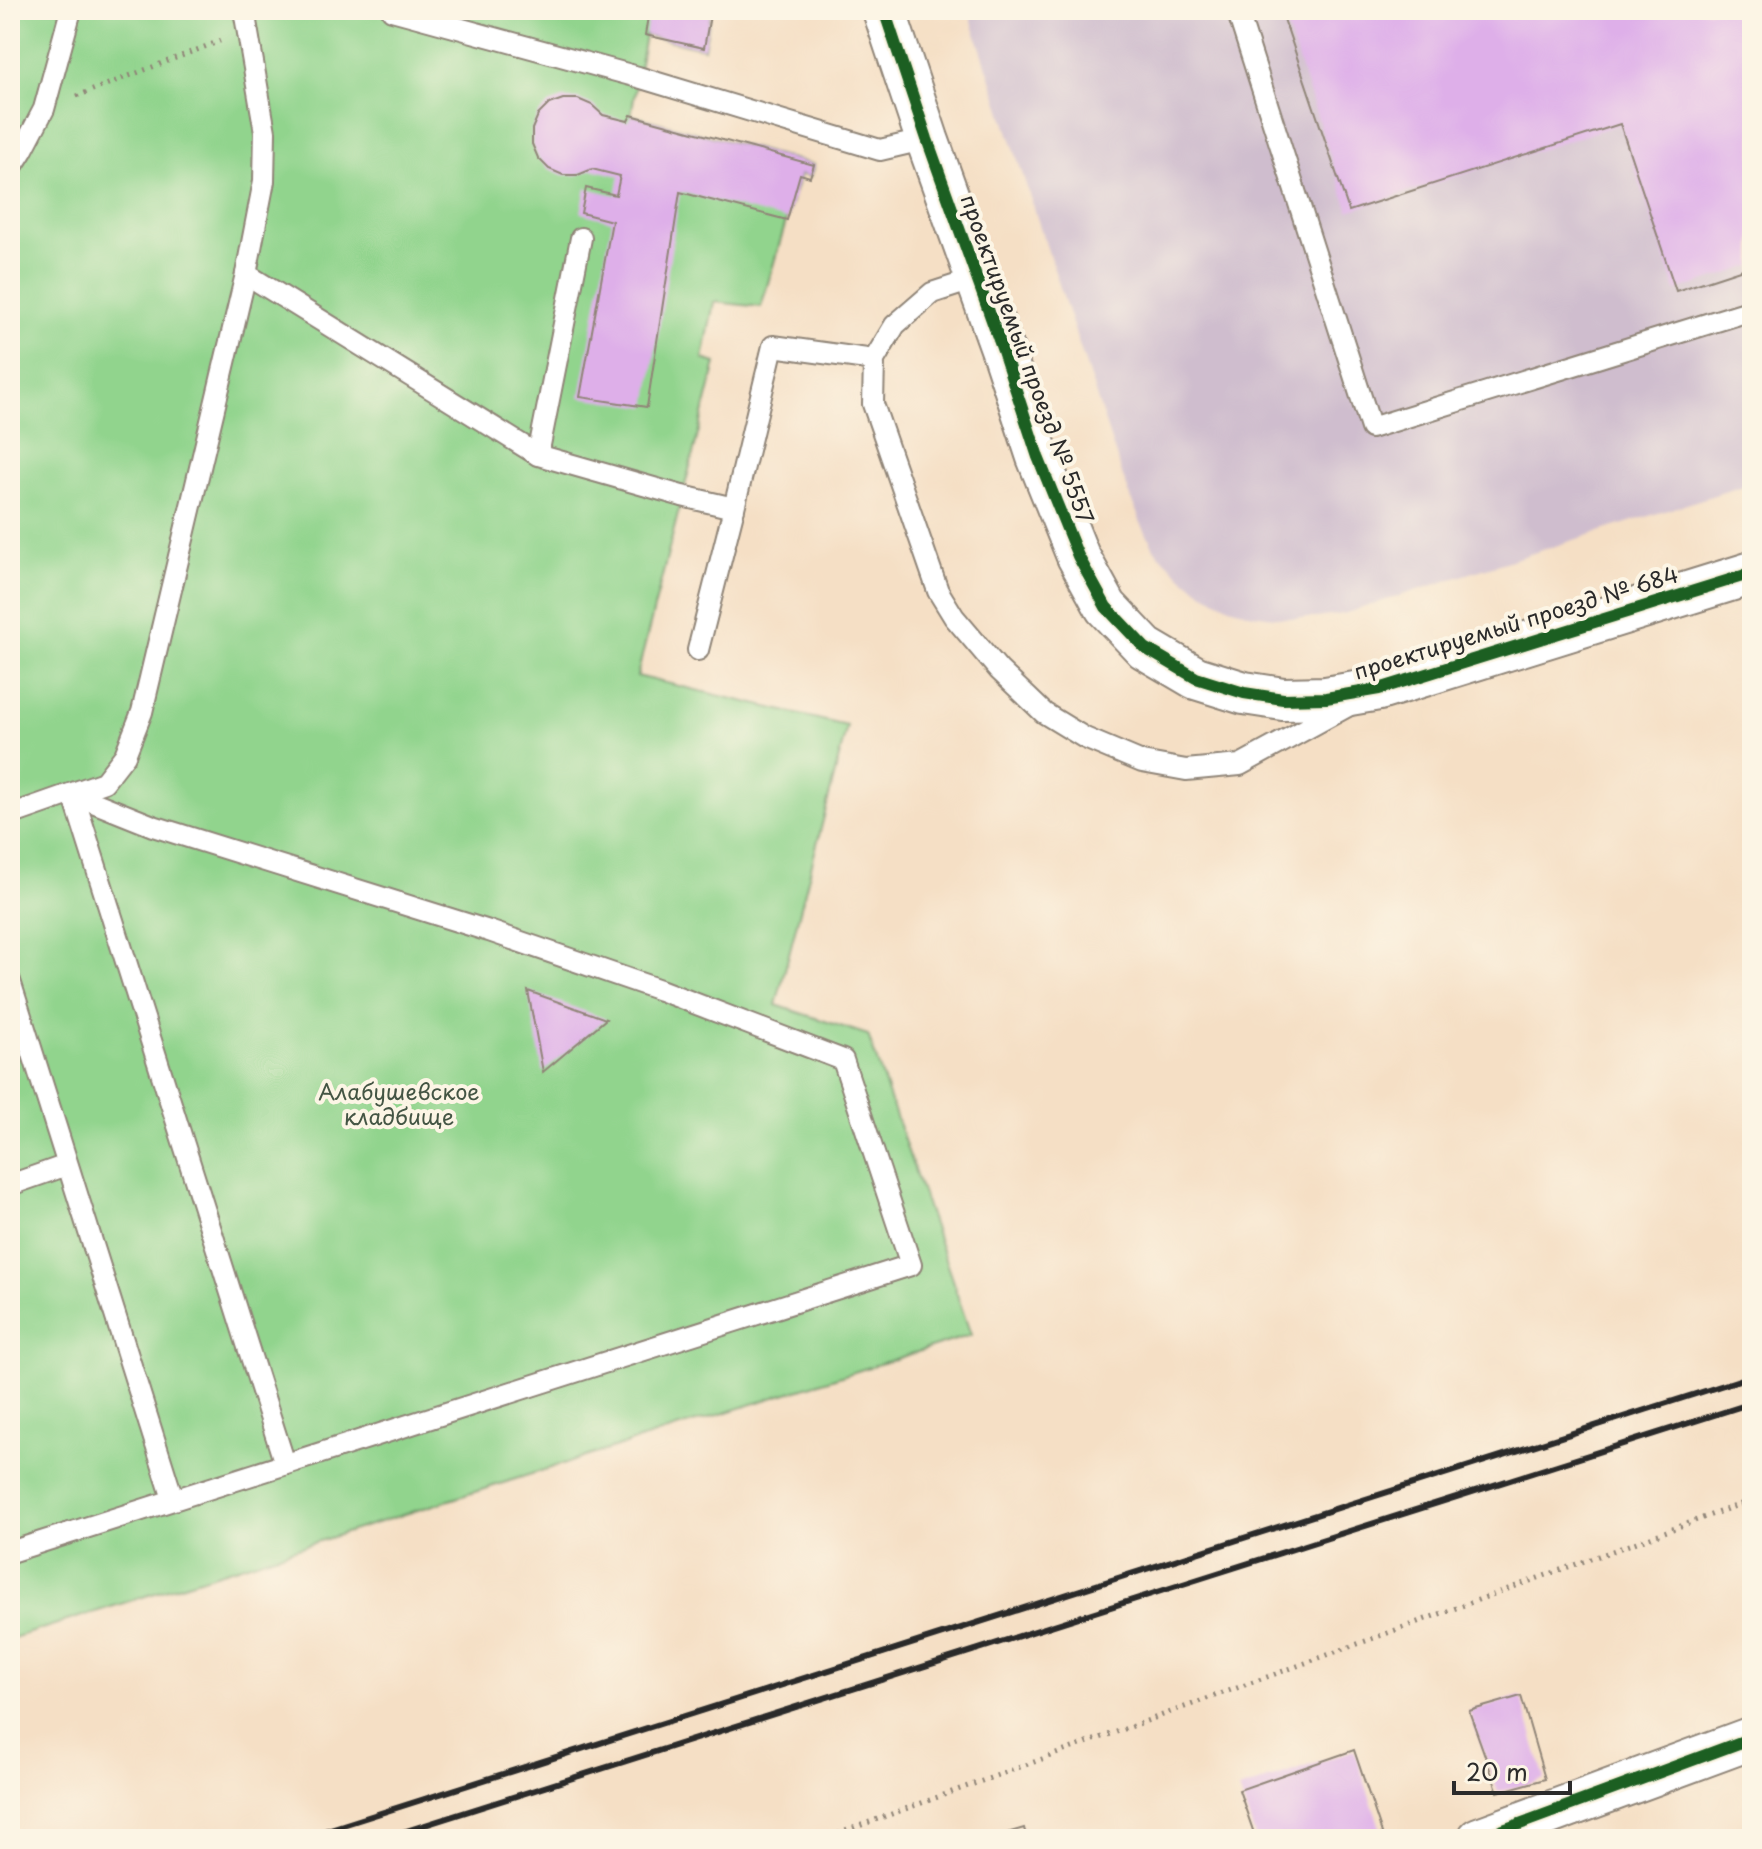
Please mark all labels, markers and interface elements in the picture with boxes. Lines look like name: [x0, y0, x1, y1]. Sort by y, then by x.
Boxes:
street label: проектируемый проезд № 5557: [953, 189, 1103, 528]
street label: проектируемый проезд № 684: [1349, 556, 1682, 687]
park label: Алабушевское кладбище: [318, 1074, 480, 1132]
scale bar: [1454, 1745, 1570, 1795]
text: 20 m: [1466, 1753, 1528, 1789]

